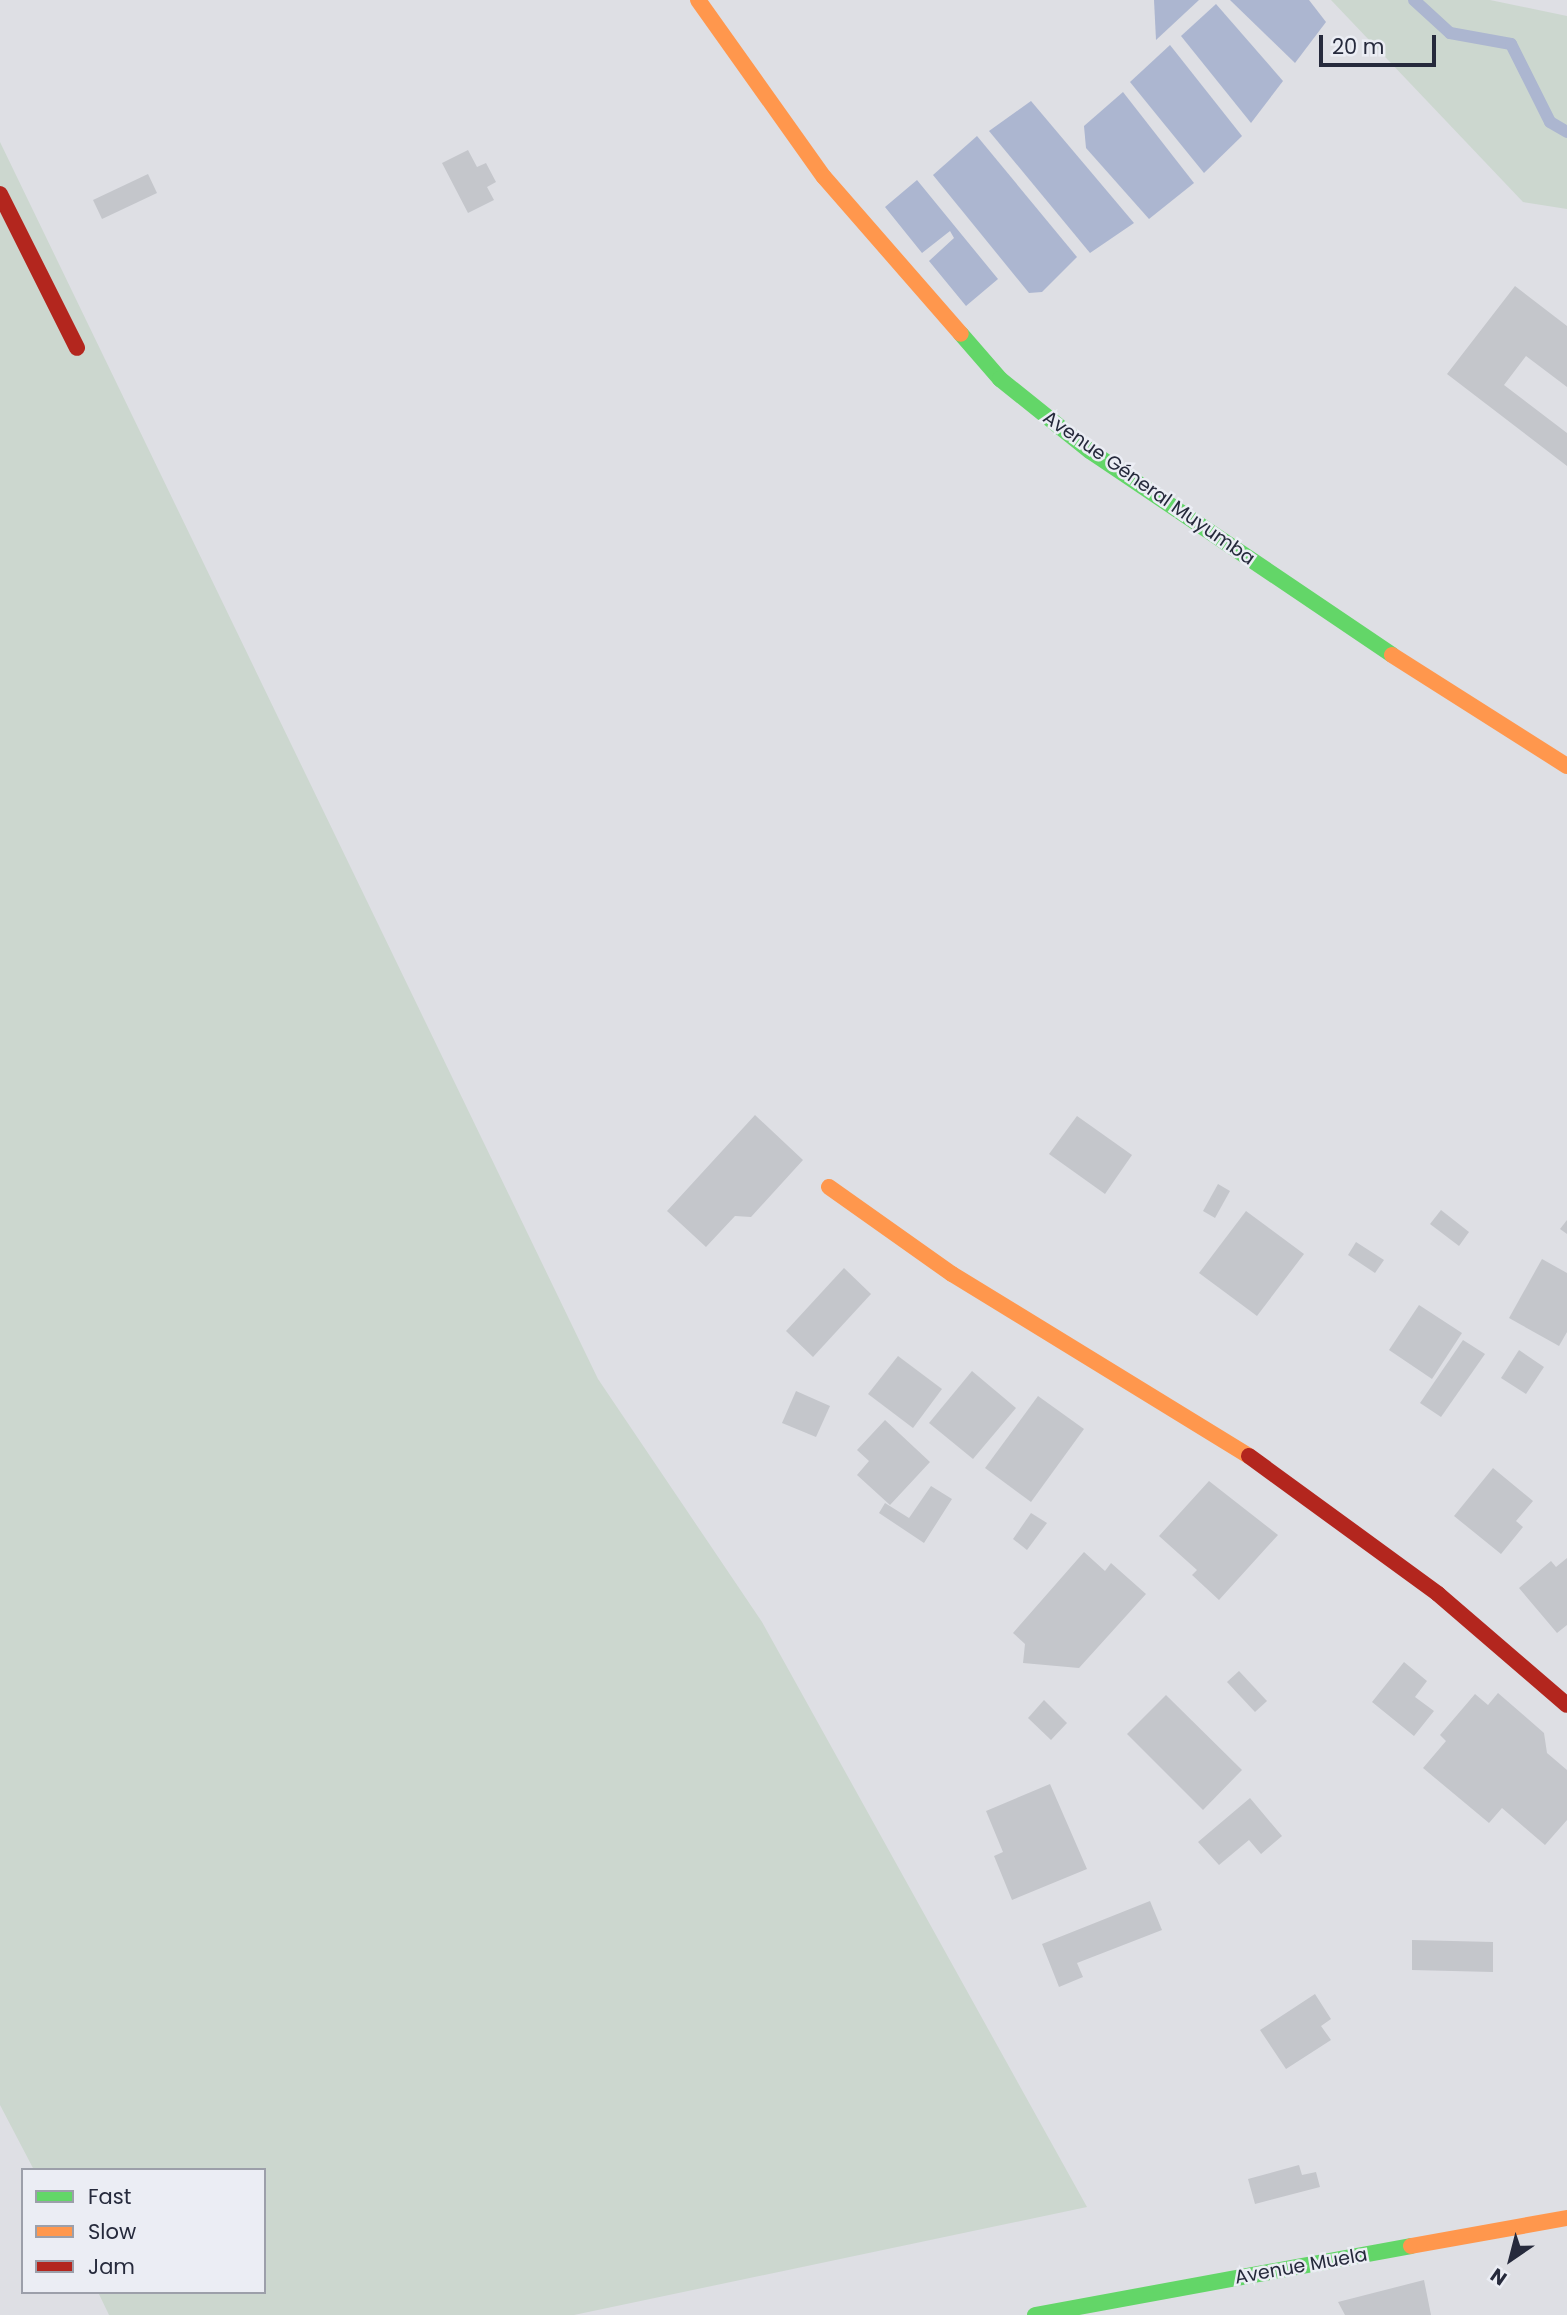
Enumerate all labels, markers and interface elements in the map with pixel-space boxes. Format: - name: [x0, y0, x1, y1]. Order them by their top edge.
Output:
- scale bar: [1322, 21, 1439, 65]
- text: 20 m: [1332, 32, 1385, 61]
- street label: Avenue Géneral Muyumba: [1039, 406, 1259, 570]
- legend: [21, 2168, 266, 2294]
- text: Fast: [88, 2182, 131, 2211]
- text: Slow: [88, 2217, 136, 2246]
- north arrow: [1476, 2224, 1546, 2294]
- street label: Avenue Muela: [1233, 2243, 1369, 2289]
- text: Jam: [88, 2252, 135, 2281]
- text: N: [1485, 2261, 1512, 2292]

